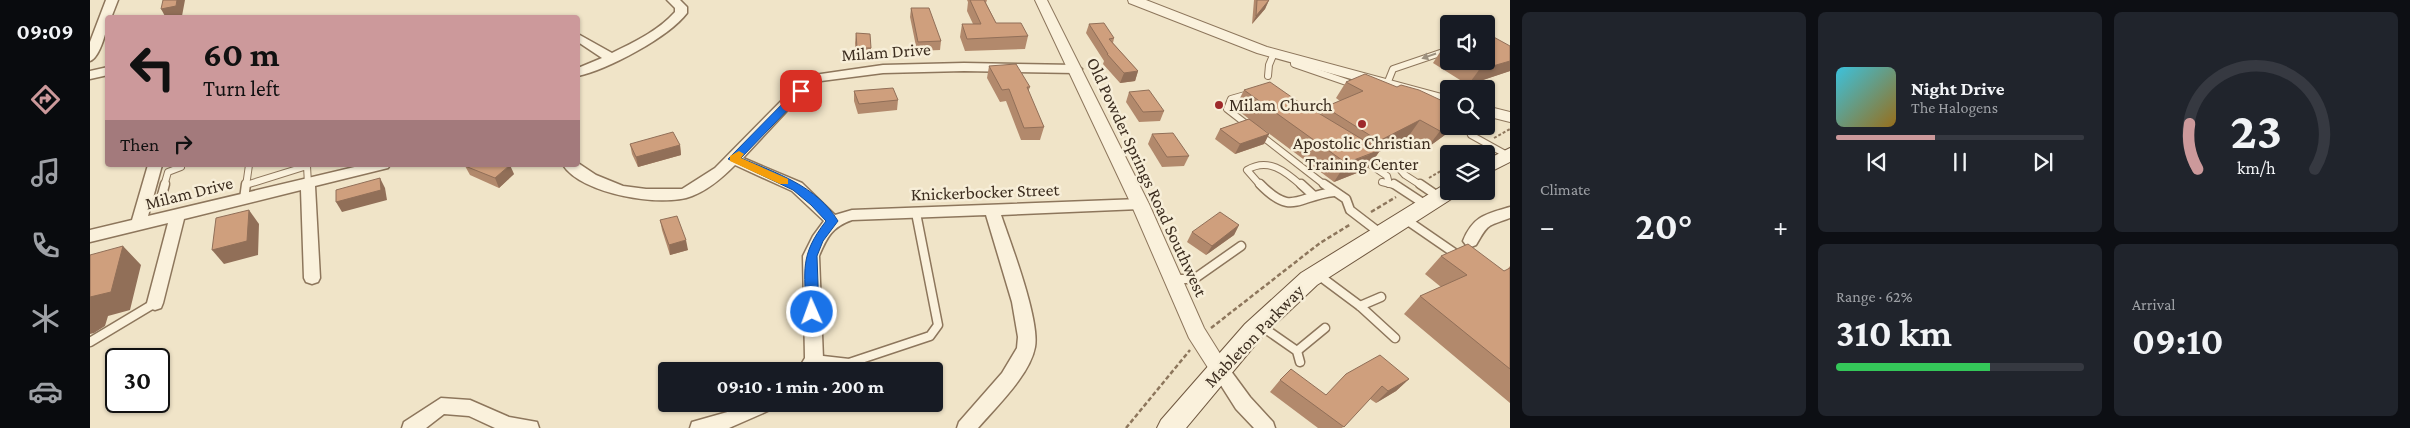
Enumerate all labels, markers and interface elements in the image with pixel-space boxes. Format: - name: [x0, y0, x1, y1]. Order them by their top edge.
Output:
- map controls: [1440, 15, 1495, 200]
- button: sound: [1440, 15, 1495, 70]
- text: 09:09: [17, 19, 73, 44]
- icon: left: [120, 35, 185, 100]
- text: 60 m: [203, 35, 280, 74]
- street label: Milam Drive: [841, 39, 932, 65]
- one-way arrow: [1422, 53, 1437, 60]
- street label: Old Powder Springs Road Southwest: [1083, 54, 1212, 301]
- pin: [780, 70, 822, 112]
- text: Turn left: [203, 76, 280, 101]
- icon: arrive: [787, 77, 815, 105]
- text: Night Drive: [1911, 78, 2004, 99]
- button: search: [1440, 80, 1495, 135]
- icon: directions: [28, 82, 63, 117]
- place label: Milam Church: [1229, 95, 1333, 115]
- marker: Milam Church: [1213, 99, 1225, 111]
- text: The Halogens: [1911, 99, 1998, 116]
- text: 23: [2230, 101, 2282, 159]
- marker: Apostolic Christian Training Center: [1356, 118, 1368, 130]
- icon: right: [169, 130, 197, 158]
- place label: Apostolic Christian Training Center: [1293, 133, 1431, 174]
- text: Then: [120, 134, 159, 155]
- button: layers: [1440, 145, 1495, 200]
- icon: previous: [1863, 148, 1891, 176]
- icon: pause: [1946, 148, 1974, 176]
- icon: next: [2029, 148, 2057, 176]
- icon: music: [28, 155, 63, 190]
- text: km/h: [2237, 158, 2276, 178]
- street label: Milam Drive: [143, 172, 235, 214]
- street label: Knickerbocker Street: [910, 179, 1061, 205]
- text: Climate: [1540, 181, 1590, 198]
- text: 20°: [1635, 205, 1693, 247]
- text: −: [1540, 211, 1555, 242]
- text: +: [1773, 211, 1788, 242]
- icon: phone: [28, 228, 63, 263]
- street label: Mableton Parkway: [1200, 280, 1308, 391]
- position arrow: [785, 285, 837, 337]
- text: Range · 62%: [1836, 288, 1913, 305]
- text: Arrival: [2132, 296, 2176, 313]
- icon: climate: [28, 301, 63, 336]
- text: 310 km: [1836, 312, 1952, 354]
- text: 09:10: [2132, 320, 2224, 362]
- speed limit sign: 30: [105, 348, 170, 413]
- icon: car: [28, 374, 63, 409]
- text: 09:10 · 1 min · 200 m: [717, 376, 884, 397]

